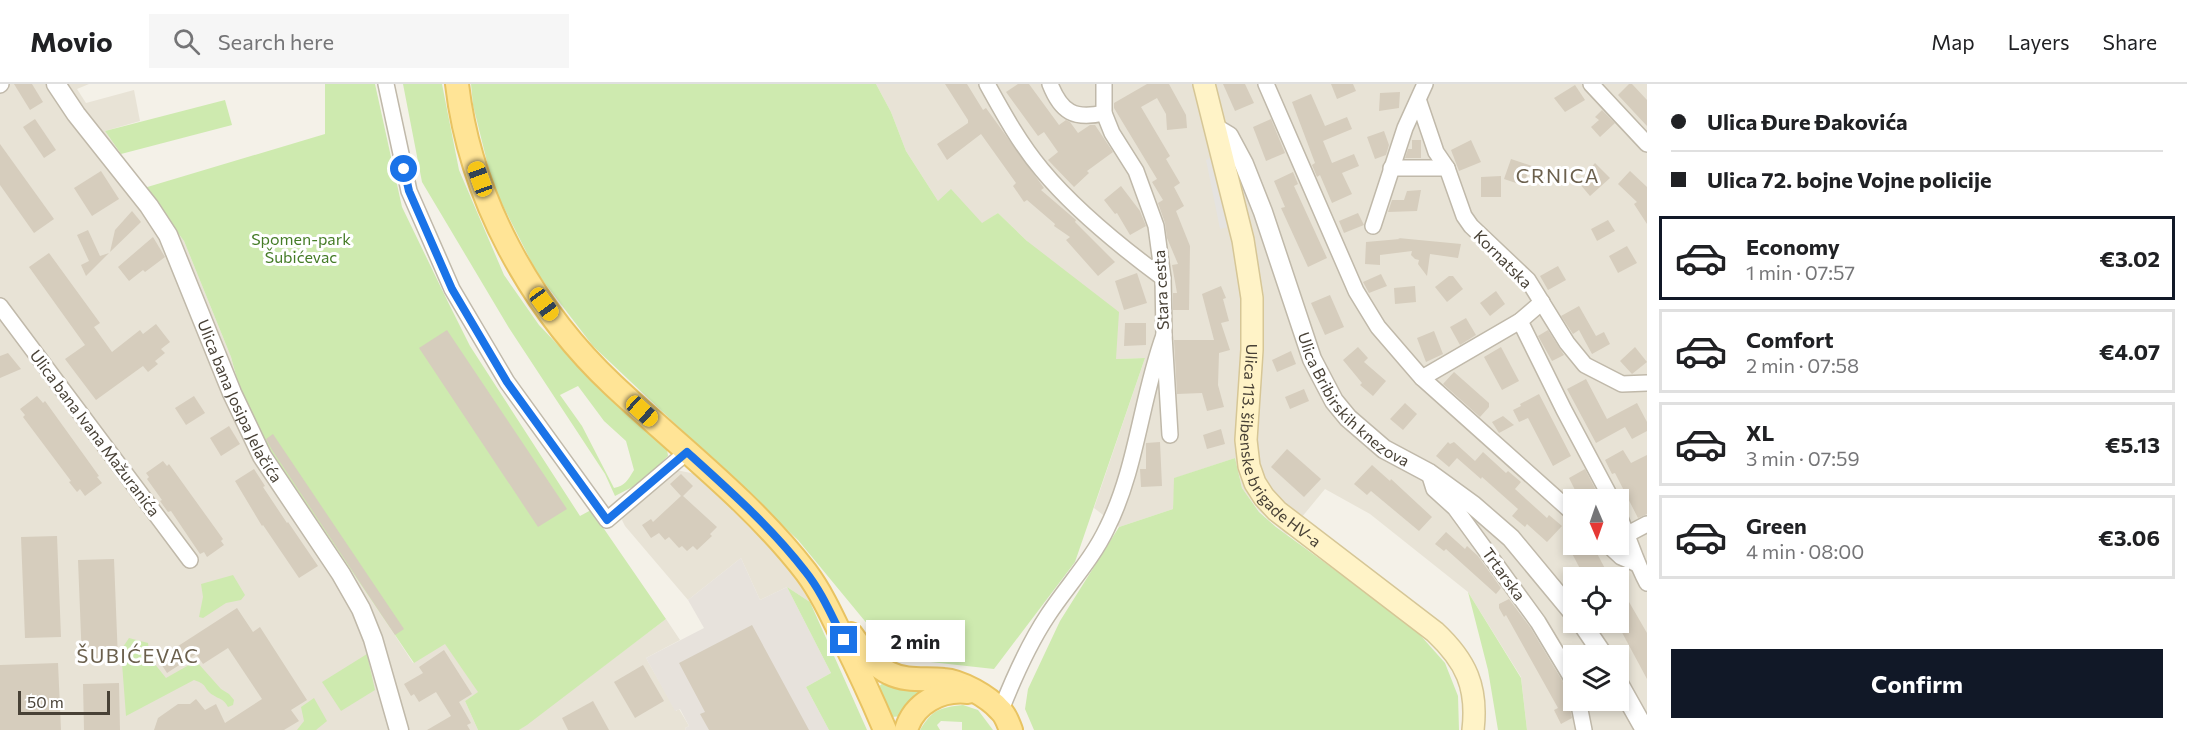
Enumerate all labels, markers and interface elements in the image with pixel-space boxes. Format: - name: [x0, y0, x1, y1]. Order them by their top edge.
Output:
- search box: [149, 14, 569, 68]
- text: Movio: [30, 24, 113, 58]
- icon: search: [170, 25, 203, 58]
- text: Search here: [218, 28, 334, 55]
- text: Map: [1931, 29, 1975, 54]
- text: Layers: [2008, 29, 2070, 54]
- text: Share: [2103, 29, 2157, 54]
- text: Ulica Đure Đakovića: [1707, 108, 1908, 135]
- route start: [390, 155, 417, 182]
- car: [465, 159, 495, 199]
- district label: CRNICA: [1516, 163, 1600, 187]
- text: Ulica 72. bojne Vojne policije: [1707, 166, 1992, 193]
- street label: Kornatska: [1470, 226, 1536, 292]
- park label: Spomen-park Šubićevac: [251, 229, 351, 266]
- icon: car: [1674, 231, 1728, 285]
- text: Economy: [1746, 233, 1840, 260]
- text: €3.02: [2099, 245, 2160, 272]
- street label: Stara cesta: [1149, 249, 1172, 331]
- text: 1 min · 07:57: [1746, 260, 1855, 284]
- car: [526, 284, 562, 324]
- street label: Ulica bana Josipa Jelačića: [194, 316, 287, 486]
- icon: car: [1674, 324, 1728, 378]
- text: Comfort: [1746, 326, 1834, 353]
- street label: Ulica Bribirskih knezova: [1295, 329, 1413, 470]
- text: €4.07: [2099, 338, 2160, 365]
- street label: Ulica 113. šibenske brigade HV-a: [1237, 344, 1325, 550]
- street label: Ulica bana Ivana Mažuranića: [27, 346, 164, 520]
- text: 2 min · 07:58: [1746, 353, 1859, 377]
- car: [623, 392, 661, 430]
- icon: car: [1674, 417, 1728, 471]
- text: XL: [1746, 419, 1774, 446]
- text: €5.13: [2105, 431, 2160, 458]
- text: 3 min · 07:59: [1746, 446, 1860, 470]
- north arrow: [1563, 489, 1629, 555]
- map controls: [1563, 489, 1629, 711]
- icon: car: [1674, 510, 1728, 564]
- text: Green: [1746, 512, 1807, 539]
- text: €3.06: [2098, 524, 2160, 551]
- text: 4 min · 08:00: [1746, 539, 1864, 563]
- street label: Trtarska: [1479, 544, 1530, 604]
- button: locate: [1563, 567, 1629, 633]
- callout: 2 min: [865, 619, 964, 661]
- route end: [830, 626, 857, 653]
- text: 2 min: [891, 629, 940, 653]
- district label: ŠUBIĆEVAC: [76, 643, 200, 667]
- button: layers: [1563, 645, 1629, 711]
- button: Confirm: [1671, 649, 2163, 718]
- scale bar: [18, 688, 110, 716]
- text: 50 m: [27, 692, 64, 711]

